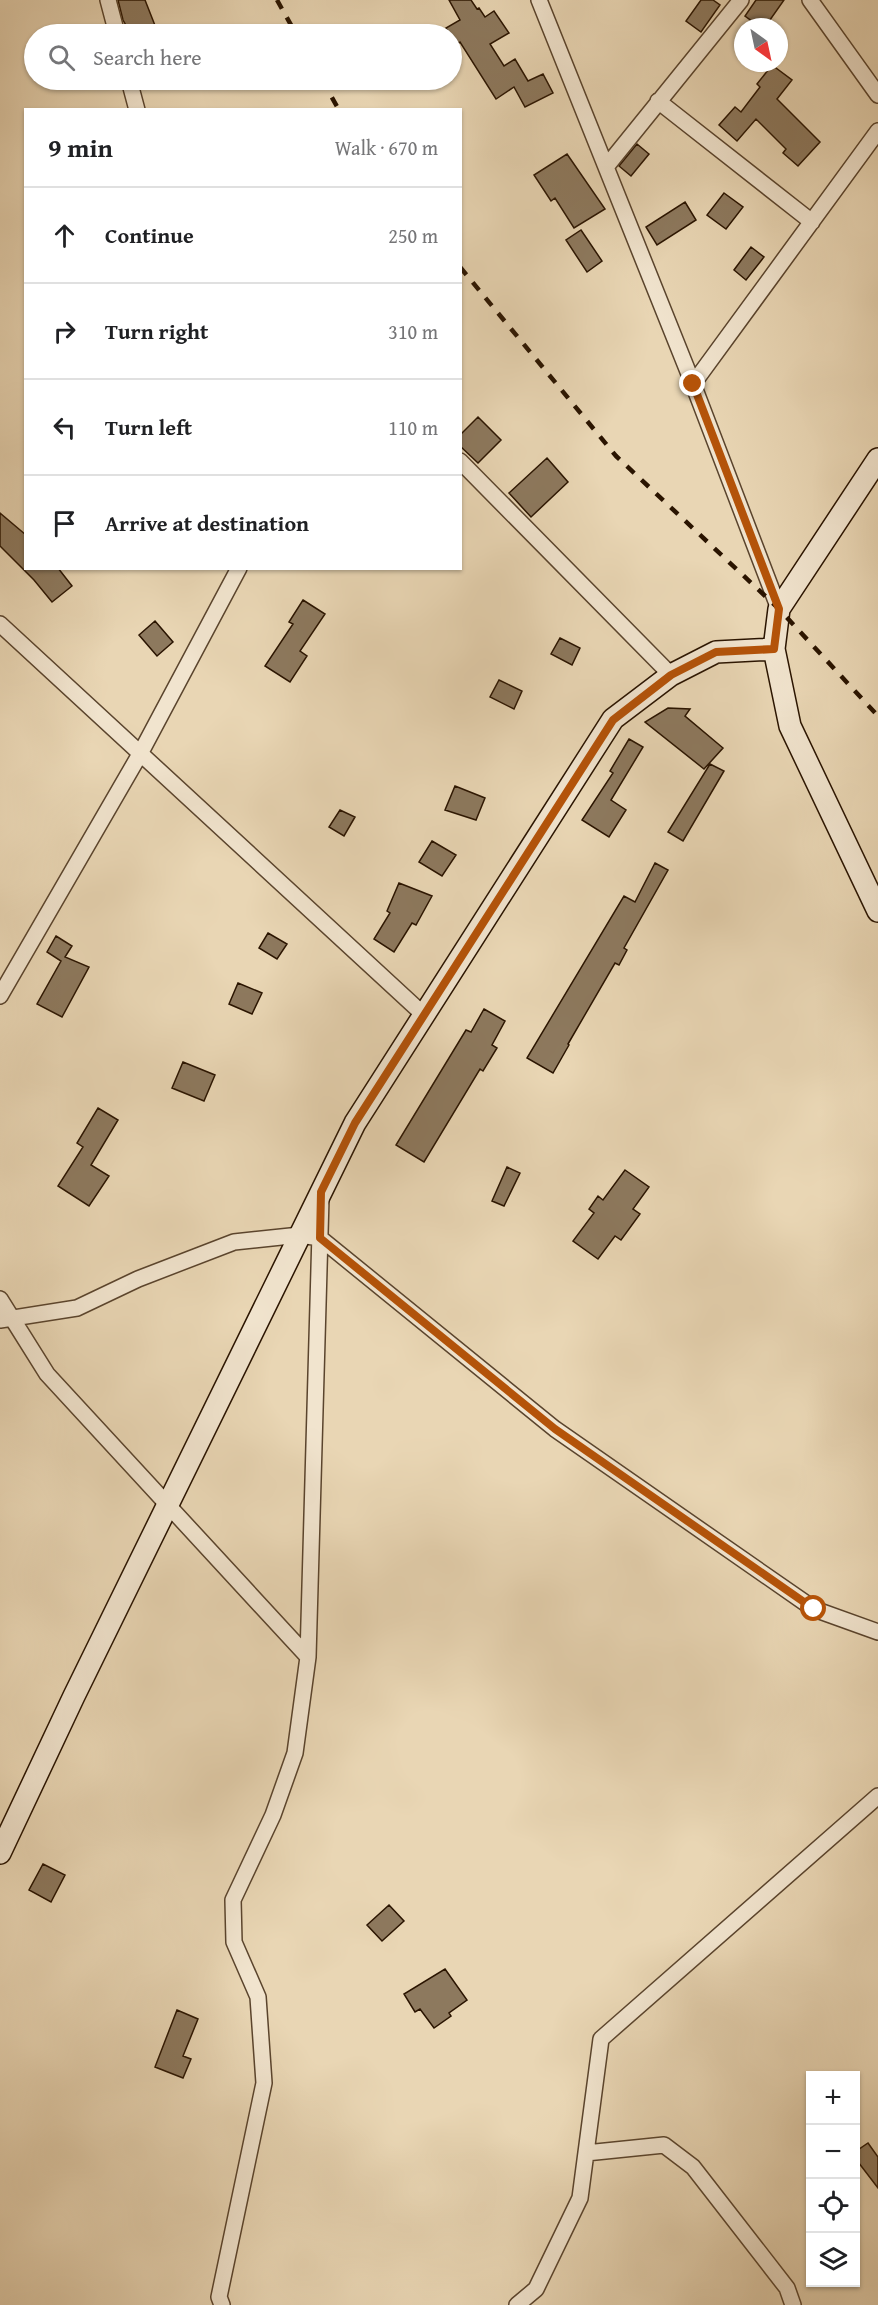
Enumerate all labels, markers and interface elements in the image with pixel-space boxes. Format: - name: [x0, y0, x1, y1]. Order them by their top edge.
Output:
- north arrow: [734, 18, 788, 72]
- search box: [24, 24, 462, 90]
- icon: search: [45, 41, 78, 74]
- text: Search here: [93, 41, 202, 73]
- text: 9 min: [48, 128, 113, 167]
- text: Walk · 670 m: [335, 133, 438, 162]
- icon: ahead: [48, 219, 81, 252]
- text: Continue: [105, 219, 194, 251]
- text: 250 m: [388, 221, 438, 250]
- icon: right: [48, 315, 81, 348]
- text: Turn right: [105, 315, 208, 347]
- text: 310 m: [388, 317, 438, 346]
- route end: [679, 370, 705, 396]
- icon: left: [48, 411, 81, 444]
- text: Turn left: [105, 411, 192, 443]
- text: 110 m: [388, 413, 438, 442]
- icon: arrive: [48, 507, 81, 540]
- text: Arrive at destination: [105, 507, 309, 539]
- route start: [800, 1595, 826, 1621]
- map controls: [806, 2071, 860, 2287]
- button: +: [806, 2071, 860, 2125]
- button: −: [806, 2125, 860, 2179]
- button: locate: [806, 2179, 860, 2233]
- button: layers: [806, 2233, 860, 2287]

